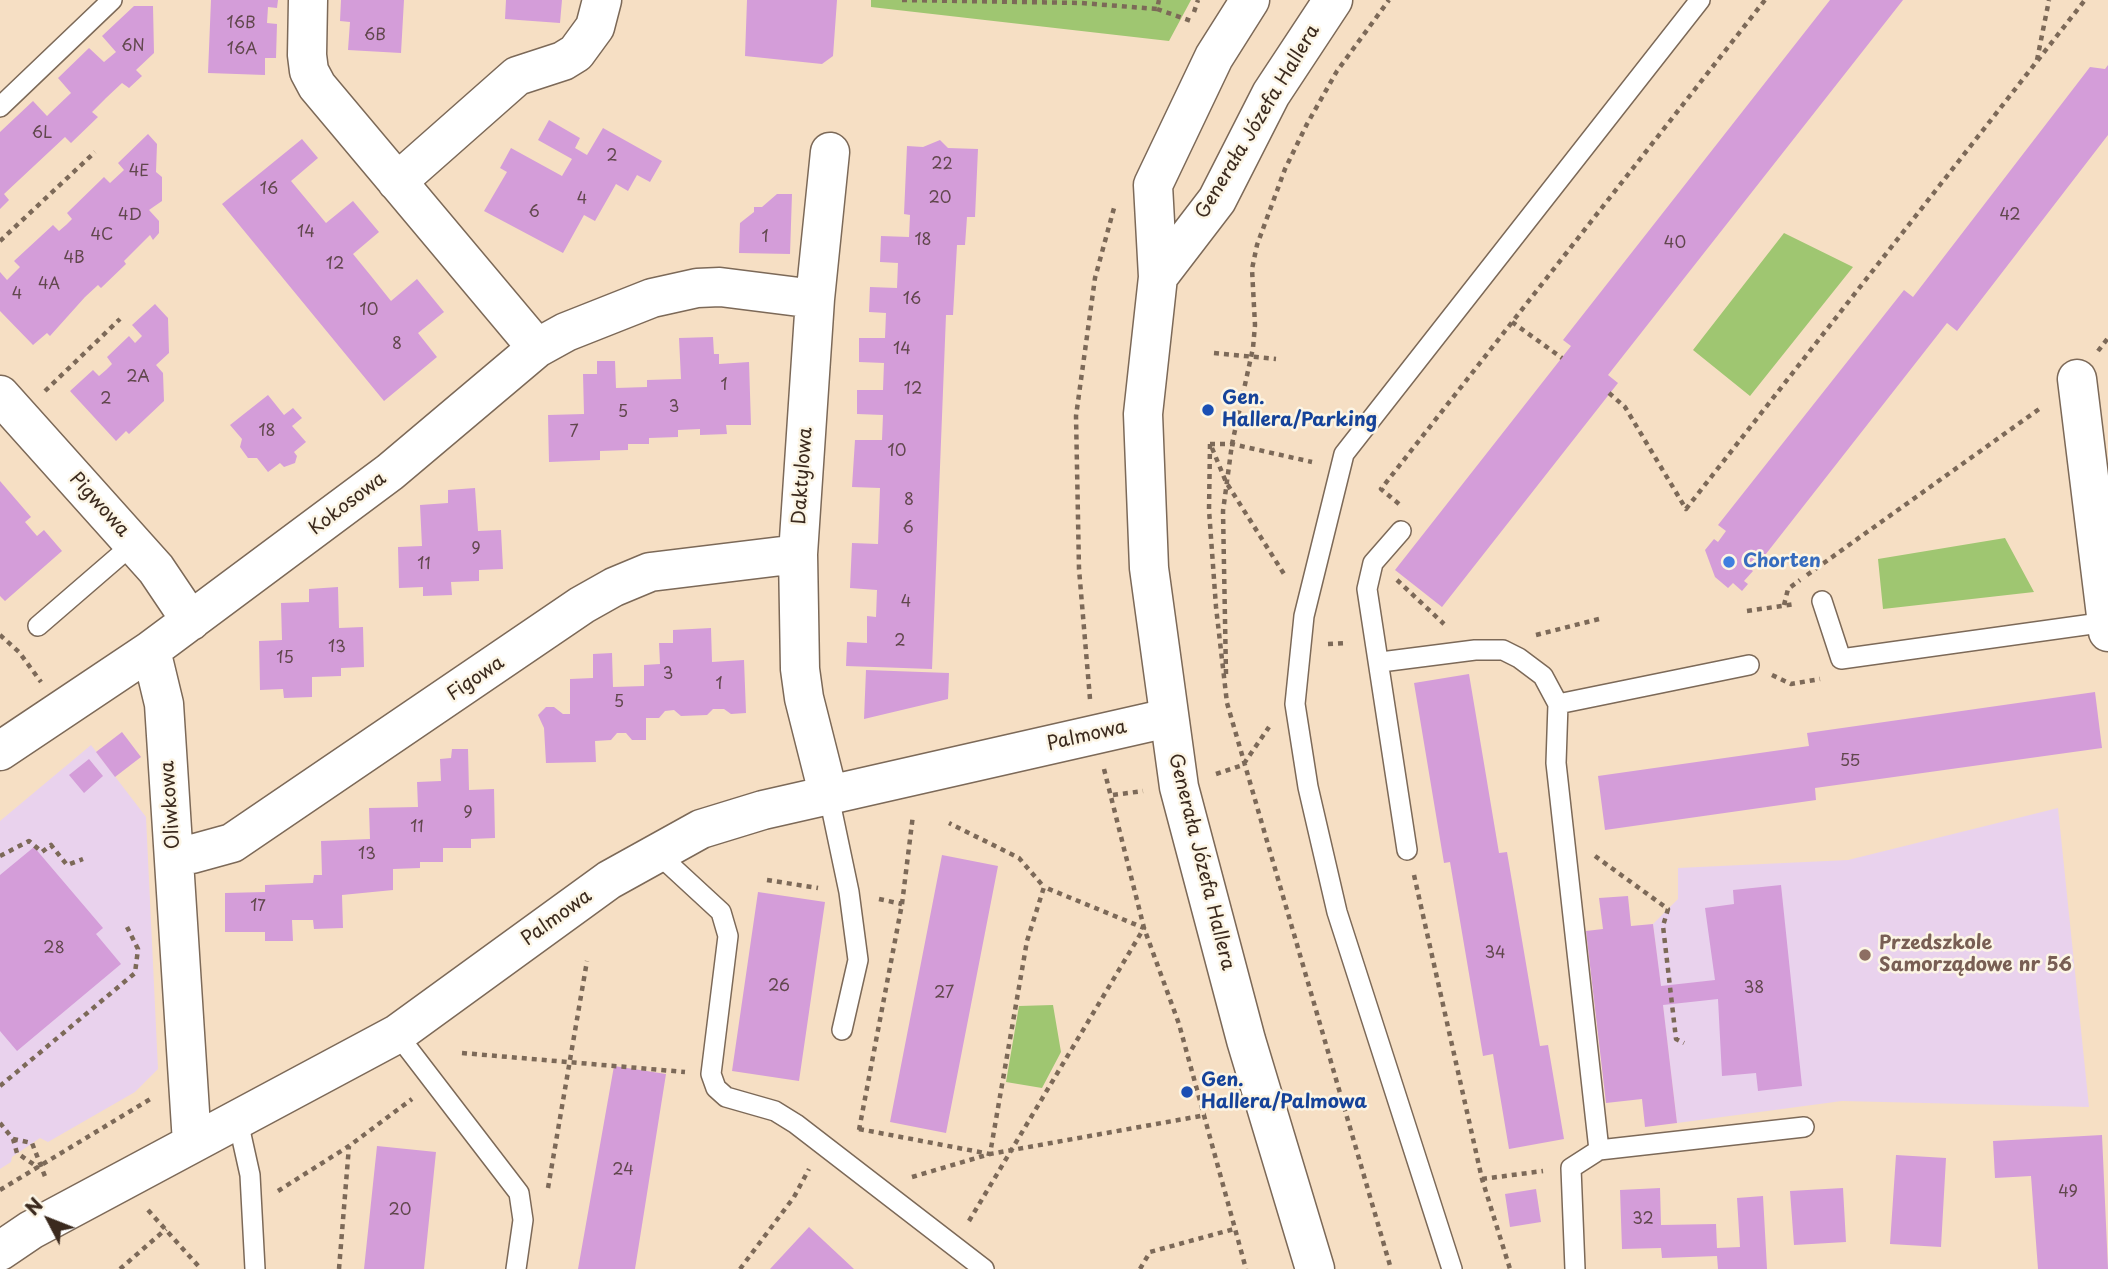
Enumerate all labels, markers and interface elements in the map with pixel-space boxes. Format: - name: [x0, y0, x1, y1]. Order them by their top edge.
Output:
- house number: 16B: [227, 14, 255, 34]
- street label: Generała Józefa Hallera: [1191, 21, 1325, 223]
- house number: 6B: [364, 26, 386, 46]
- house number: 6N: [121, 37, 145, 57]
- house number: 16A: [227, 40, 257, 60]
- house number: 6L: [32, 124, 52, 144]
- house number: 2: [606, 147, 618, 167]
- house number: 22: [931, 155, 953, 175]
- house number: 4E: [129, 162, 149, 182]
- house number: 16: [260, 180, 278, 200]
- house number: 20: [929, 189, 951, 209]
- house number: 4: [577, 190, 587, 210]
- house number: 6: [528, 203, 540, 223]
- house number: 4D: [118, 206, 142, 226]
- house number: 42: [1999, 206, 2021, 226]
- house number: 14: [297, 223, 315, 243]
- house number: 4C: [91, 226, 113, 246]
- house number: 1: [761, 228, 769, 248]
- house number: 18: [914, 231, 932, 251]
- house number: 40: [1664, 234, 1686, 254]
- house number: 4B: [63, 249, 85, 269]
- house number: 12: [326, 255, 344, 275]
- house number: 4A: [38, 275, 60, 295]
- house number: 4: [12, 285, 22, 305]
- house number: 16: [903, 290, 921, 310]
- house number: 10: [360, 301, 378, 321]
- house number: 8: [392, 335, 402, 355]
- house number: 14: [893, 340, 911, 360]
- house number: 2A: [126, 368, 150, 388]
- house number: 1: [720, 376, 728, 396]
- house number: 12: [904, 380, 922, 400]
- place label: Gen. Hallera/Parking: [1222, 388, 1377, 432]
- house number: 2: [100, 390, 112, 410]
- house number: 3: [669, 398, 679, 418]
- marker: Gen. Hallera/Parking: [1200, 402, 1216, 418]
- house number: 5: [618, 403, 628, 423]
- house number: 18: [258, 422, 276, 442]
- house number: 7: [569, 423, 579, 443]
- street label: Daktylowa: [788, 427, 818, 525]
- house number: 10: [888, 442, 906, 462]
- street label: Pigwowa: [64, 468, 134, 542]
- street label: Kokosowa: [305, 468, 391, 540]
- house number: 8: [904, 491, 914, 511]
- house number: 6: [902, 519, 914, 539]
- house number: 9: [471, 540, 481, 560]
- place label: Chorten: [1743, 551, 1821, 573]
- marker: Chorten: [1721, 554, 1737, 570]
- house number: 11: [417, 555, 431, 575]
- house number: 4: [901, 593, 911, 613]
- house number: 2: [894, 632, 906, 652]
- house number: 13: [328, 638, 346, 658]
- house number: 15: [276, 649, 294, 669]
- street label: Figowa: [443, 652, 509, 706]
- house number: 3: [663, 665, 673, 685]
- house number: 1: [715, 675, 723, 695]
- house number: 5: [614, 693, 624, 713]
- street label: Palmowa: [1045, 716, 1129, 756]
- street label: Generała Józefa Hallera: [1163, 751, 1239, 973]
- house number: 55: [1840, 752, 1860, 772]
- street label: Oliwkowa: [157, 760, 185, 850]
- house number: 9: [463, 804, 473, 824]
- house number: 11: [410, 818, 424, 838]
- house number: 13: [358, 845, 376, 865]
- street label: Palmowa: [518, 885, 596, 951]
- house number: 17: [250, 897, 266, 917]
- place label: Przedszkole Samorządowe nr 56: [1879, 933, 2072, 977]
- house number: 28: [43, 939, 65, 959]
- house number: 34: [1484, 944, 1506, 964]
- marker: Przedszkole Samorządowe nr 56: [1857, 947, 1873, 963]
- house number: 26: [768, 977, 790, 997]
- house number: 38: [1744, 979, 1764, 999]
- house number: 27: [934, 984, 954, 1004]
- place label: Gen. Hallera/Palmowa: [1201, 1070, 1367, 1114]
- marker: Gen. Hallera/Palmowa: [1179, 1084, 1195, 1100]
- house number: 24: [612, 1161, 634, 1181]
- house number: 49: [2058, 1183, 2078, 1203]
- north arrow: [14, 1185, 84, 1255]
- text: N: [18, 1191, 49, 1221]
- house number: 20: [389, 1201, 411, 1221]
- house number: 32: [1632, 1210, 1654, 1230]

